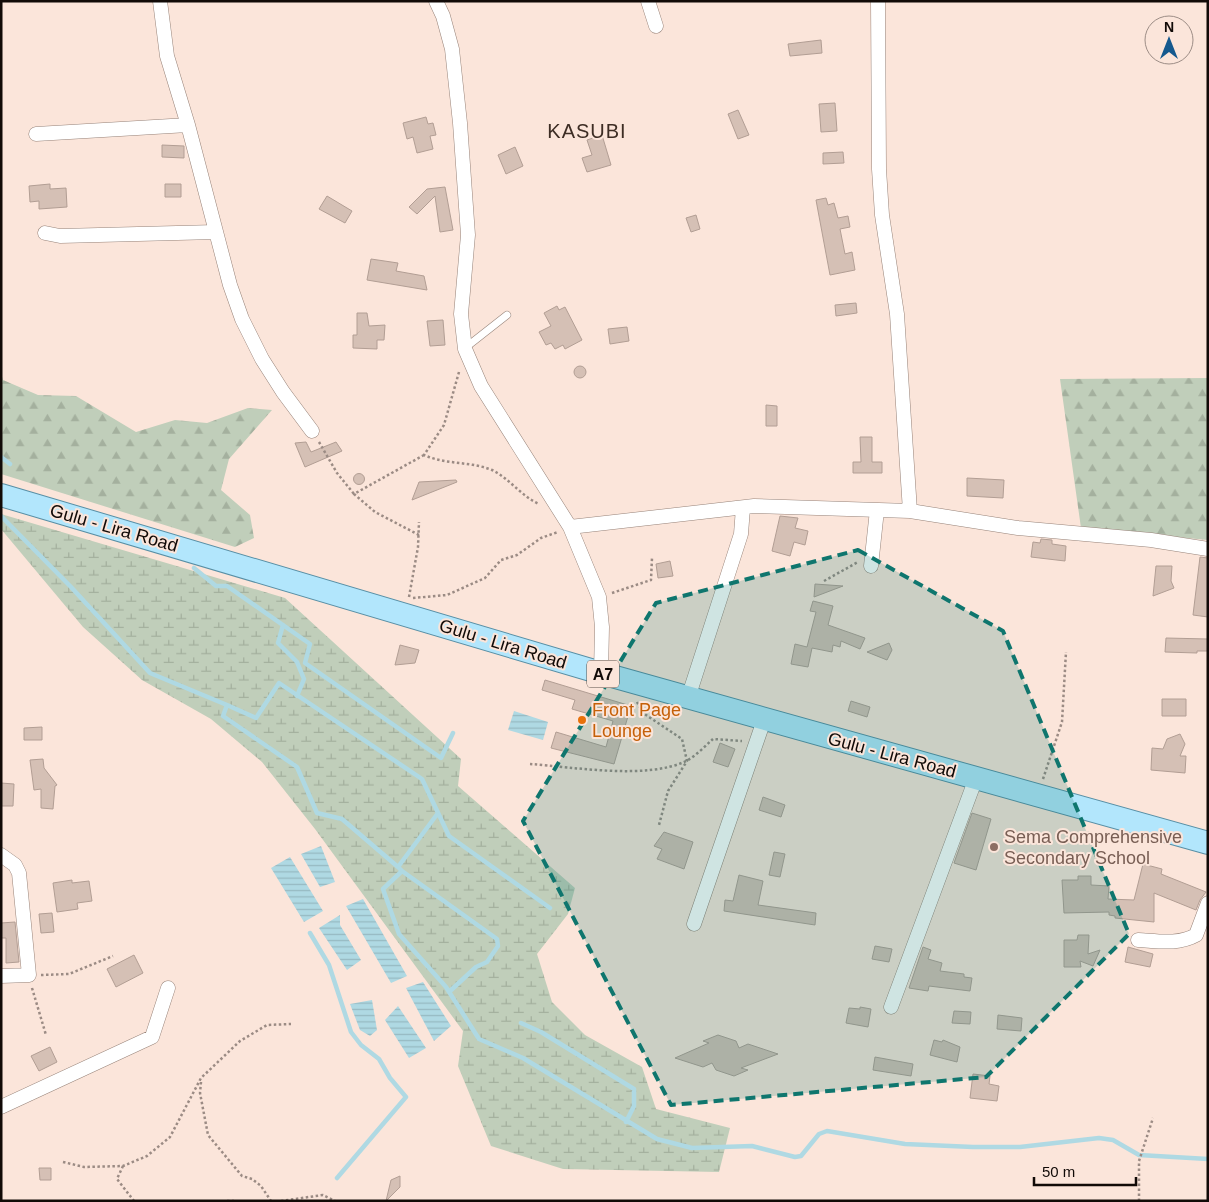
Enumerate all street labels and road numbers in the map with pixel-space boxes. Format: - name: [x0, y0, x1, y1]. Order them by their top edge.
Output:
- street label: Gulu - Lira Road: [48, 500, 180, 556]
- street label: Gulu - Lira Road: [437, 615, 569, 673]
- road number: A7: [587, 661, 619, 688]
- street label: Gulu - Lira Road: [826, 728, 958, 782]

